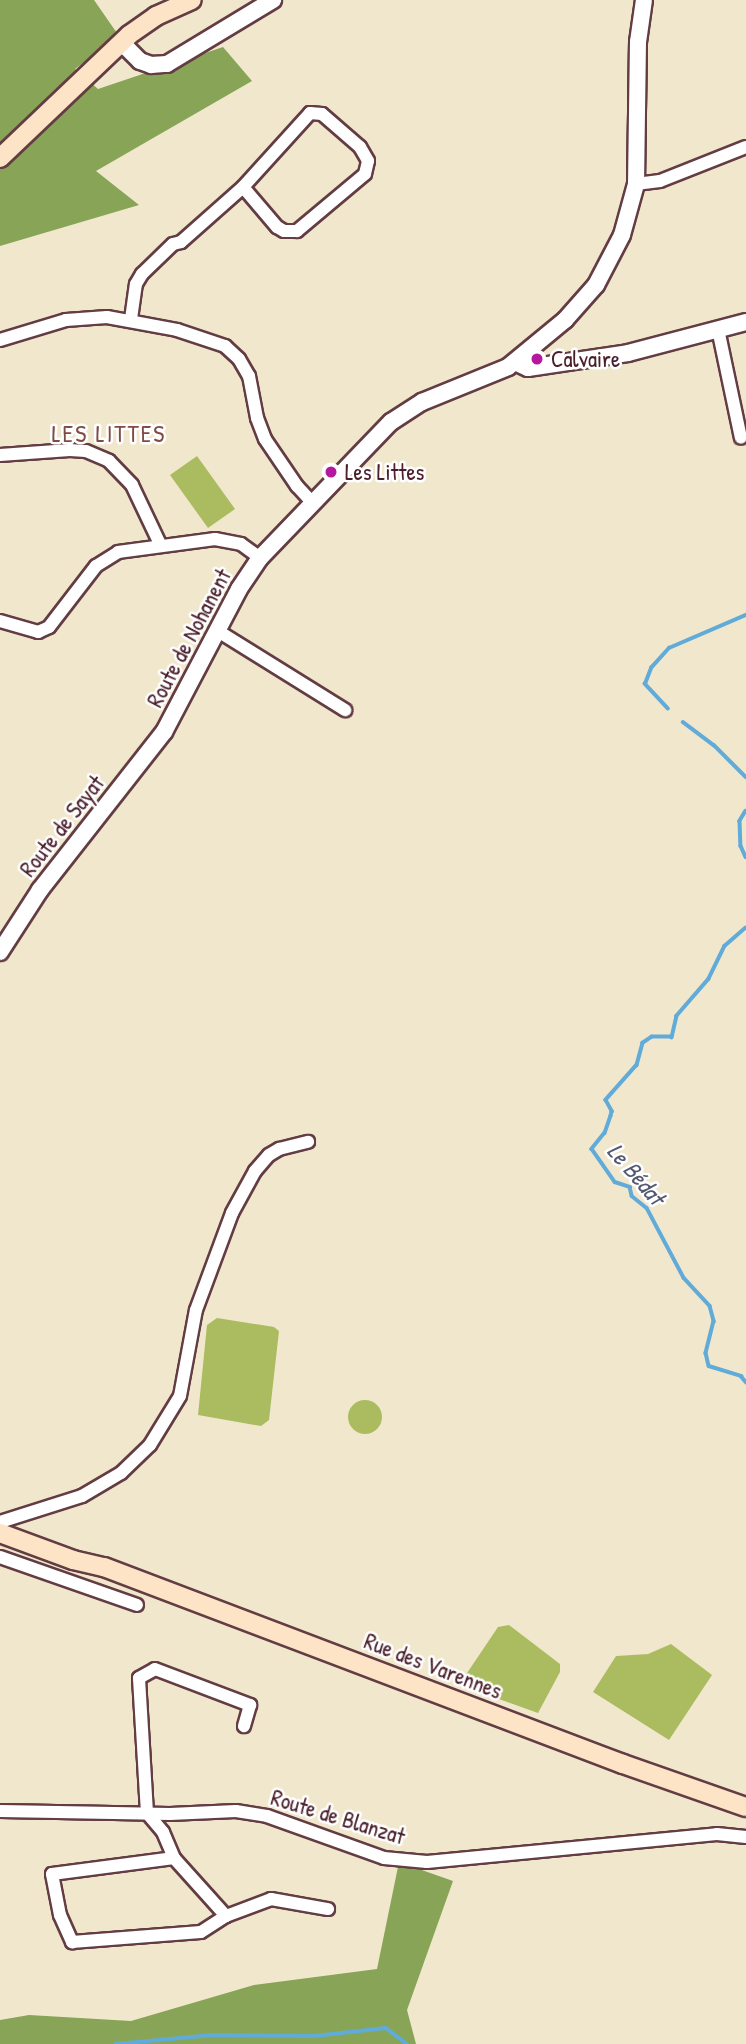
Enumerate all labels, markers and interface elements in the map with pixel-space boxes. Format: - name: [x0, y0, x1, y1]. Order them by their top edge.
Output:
- place label: Calvaire: [551, 345, 620, 373]
- marker: Calvaire: [529, 351, 545, 367]
- district label: LES LITTES: [53, 420, 165, 448]
- place label: Les Littes: [345, 458, 424, 486]
- marker: Les Littes: [323, 464, 339, 480]
- street label: Route de Nohanent: [141, 564, 237, 712]
- street label: Route de Sayat: [14, 770, 110, 882]
- water label: Le Bédat: [601, 1137, 671, 1211]
- street label: Rue des Varennes: [360, 1627, 506, 1705]
- street label: Route de Blanzat: [268, 1784, 408, 1850]

